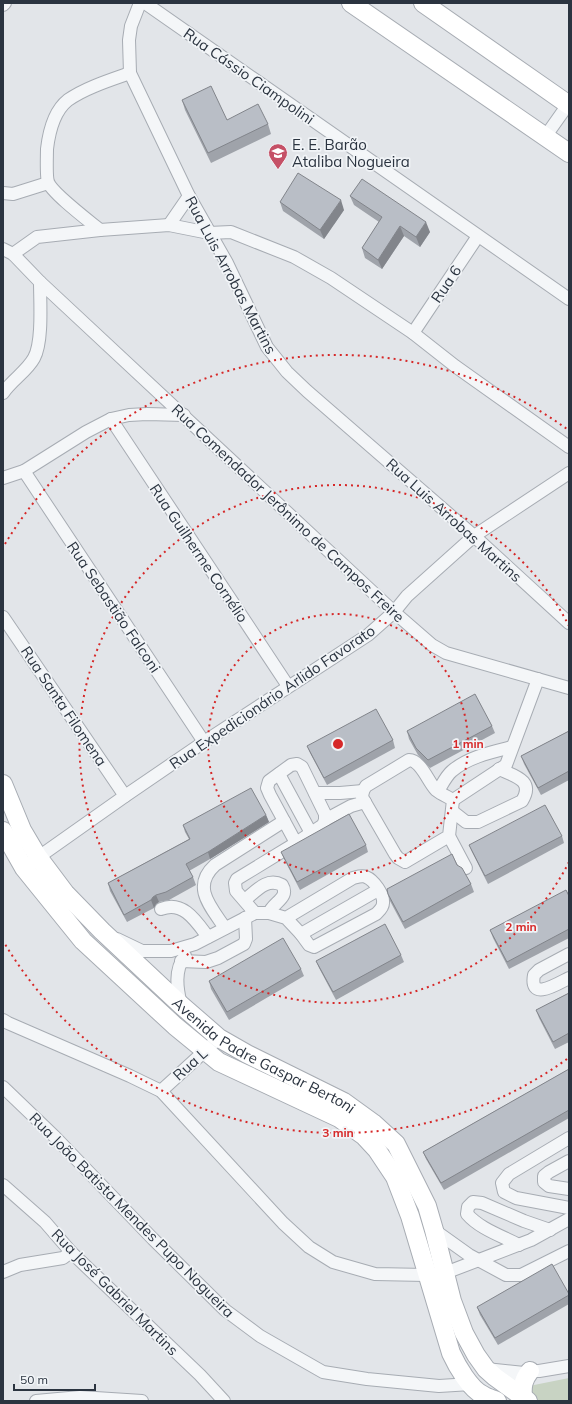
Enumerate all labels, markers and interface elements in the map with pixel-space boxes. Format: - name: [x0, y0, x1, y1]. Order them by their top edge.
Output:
- street label: Rua Cássio Ciampolini: [180, 24, 318, 128]
- place label: E. E. Barão Ataliba Nogueira: [292, 135, 410, 171]
- school or university icon: E. E. Barão Ataliba Nogueira: [267, 142, 289, 170]
- street label: Rua Luis Arrobas Martins: [181, 193, 281, 357]
- street label: Rua 6: [427, 262, 465, 306]
- street label: Rua Comendador Jerônimo de Campos Freire: [168, 400, 408, 626]
- street label: Rua Luis Arrobas Martins: [382, 454, 526, 586]
- street label: Rua Guilherme Cornélio: [146, 480, 252, 626]
- street label: Rua Sebastião Falconi: [63, 538, 165, 676]
- street label: Rua Expedicionário Arlido Favorato: [166, 621, 378, 773]
- street label: Rua Santa Filomena: [17, 642, 111, 770]
- text: 1 min: [452, 736, 484, 751]
- centre of rings: [331, 737, 345, 751]
- text: 2 min: [505, 919, 537, 934]
- street label: Avenida Padre Gaspar Bertoni: [169, 993, 360, 1117]
- street label: Rua L: [169, 1044, 211, 1084]
- street label: Rua João Batista Mendes Pupo Nogueira: [26, 1109, 238, 1321]
- text: 3 min: [322, 1125, 354, 1140]
- street label: Rua José Gabriel Martins: [48, 1225, 182, 1359]
- scale bar: [14, 1366, 95, 1392]
- text: 50 m: [20, 1372, 48, 1387]

